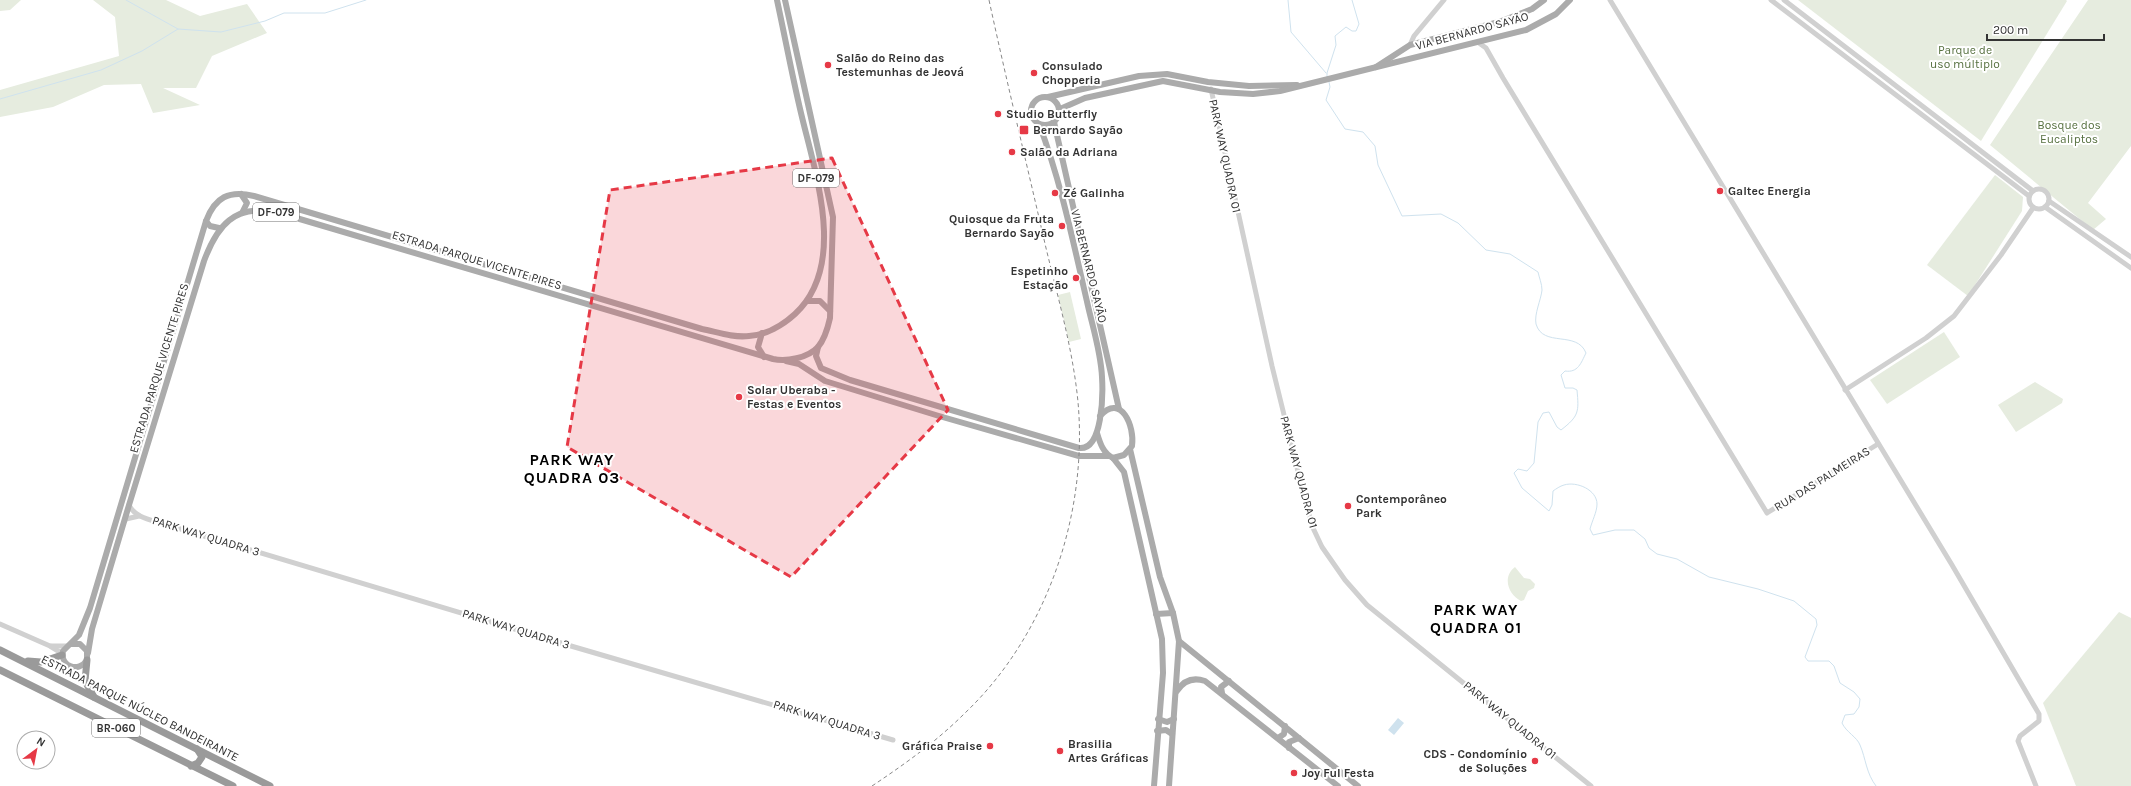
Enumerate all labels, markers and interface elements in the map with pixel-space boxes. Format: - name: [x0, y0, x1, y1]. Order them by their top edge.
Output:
- street label: VIA BERNARDO SAYÃO: [1414, 9, 1530, 53]
- scale bar: [1987, 16, 2104, 42]
- text: 200 m: [1993, 23, 2028, 37]
- park label: Parque de uso múltiplo: [1930, 43, 2000, 71]
- place label: Salão do Reino das Testemunhas de Jeová: [836, 51, 964, 79]
- place label: Consulado Chopperia: [1042, 59, 1103, 87]
- marker: Salão do Reino das Testemunhas de Jeová: [823, 60, 833, 70]
- marker: Consulado Chopperia: [1029, 68, 1039, 78]
- street label: PARK WAY QUADRA 01: [1206, 98, 1244, 214]
- place label: Studio Butterfly: [1006, 107, 1097, 121]
- marker: Studio Butterfly: [993, 109, 1003, 119]
- park label: Bosque dos Eucaliptos: [2037, 118, 2101, 146]
- place label: Bernardo Sayão: [1033, 123, 1123, 137]
- marker: Bernardo Sayão: [1018, 124, 1030, 136]
- place label: Salão da Adriana: [1020, 145, 1118, 159]
- marker: Salão da Adriana: [1007, 147, 1017, 157]
- road number: DF-079: [793, 169, 839, 187]
- place label: Galtec Energia: [1728, 184, 1811, 198]
- place label: Zé Galinha: [1063, 186, 1125, 200]
- marker: Galtec Energia: [1715, 186, 1725, 196]
- marker: Zé Galinha: [1050, 188, 1060, 198]
- road number: DF-079: [253, 203, 299, 221]
- street label: VIA BERNARDO SAYÃO: [1068, 208, 1110, 325]
- place label: Quiosque da Fruta Bernardo Sayão: [949, 212, 1054, 240]
- marker: Quiosque da Fruta Bernardo Sayão: [1057, 221, 1067, 231]
- street label: ESTRADA PARQUE VICENTE PIRES: [390, 227, 564, 293]
- place label: Espetinho Estação: [1011, 264, 1068, 292]
- marker: Espetinho Estação: [1071, 273, 1081, 283]
- street label: ESTRADA PARQUE VICENTE PIRES: [126, 281, 192, 455]
- place label: Solar Uberaba - Festas e Eventos: [747, 383, 841, 411]
- marker: Solar Uberaba - Festas e Eventos: [734, 392, 744, 402]
- street label: PARK WAY QUADRA 01: [1277, 414, 1321, 530]
- street label: RUA DAS PALMEIRAS: [1772, 444, 1872, 514]
- district label: PARK WAY QUADRA 03: [524, 450, 620, 487]
- place label: Contemporâneo Park: [1356, 492, 1447, 520]
- marker: Contemporâneo Park: [1343, 501, 1353, 511]
- street label: PARK WAY QUADRA 3: [151, 513, 261, 559]
- district label: PARK WAY QUADRA 01: [1430, 600, 1522, 637]
- street label: PARK WAY QUADRA 3: [461, 606, 571, 652]
- street label: ESTRADA PARQUE NÚCLEO BANDEIRANTE: [39, 652, 241, 764]
- street label: PARK WAY QUADRA 01: [1461, 678, 1559, 762]
- street label: PARK WAY QUADRA 3: [772, 697, 882, 743]
- road number: BR-060: [92, 719, 140, 737]
- north arrow: [16, 730, 56, 770]
- place label: Brasilia Artes Gráficas: [1068, 737, 1149, 765]
- place label: Gráfica Praise: [902, 739, 982, 753]
- marker: Gráfica Praise: [985, 741, 995, 751]
- marker: Brasilia Artes Gráficas: [1055, 746, 1065, 756]
- place label: CDS - Condomínio de Soluções: [1423, 747, 1527, 775]
- marker: CDS - Condomínio de Soluções: [1530, 756, 1540, 766]
- place label: Joy Ful Festa: [1302, 766, 1374, 780]
- marker: Joy Ful Festa: [1289, 768, 1299, 778]

